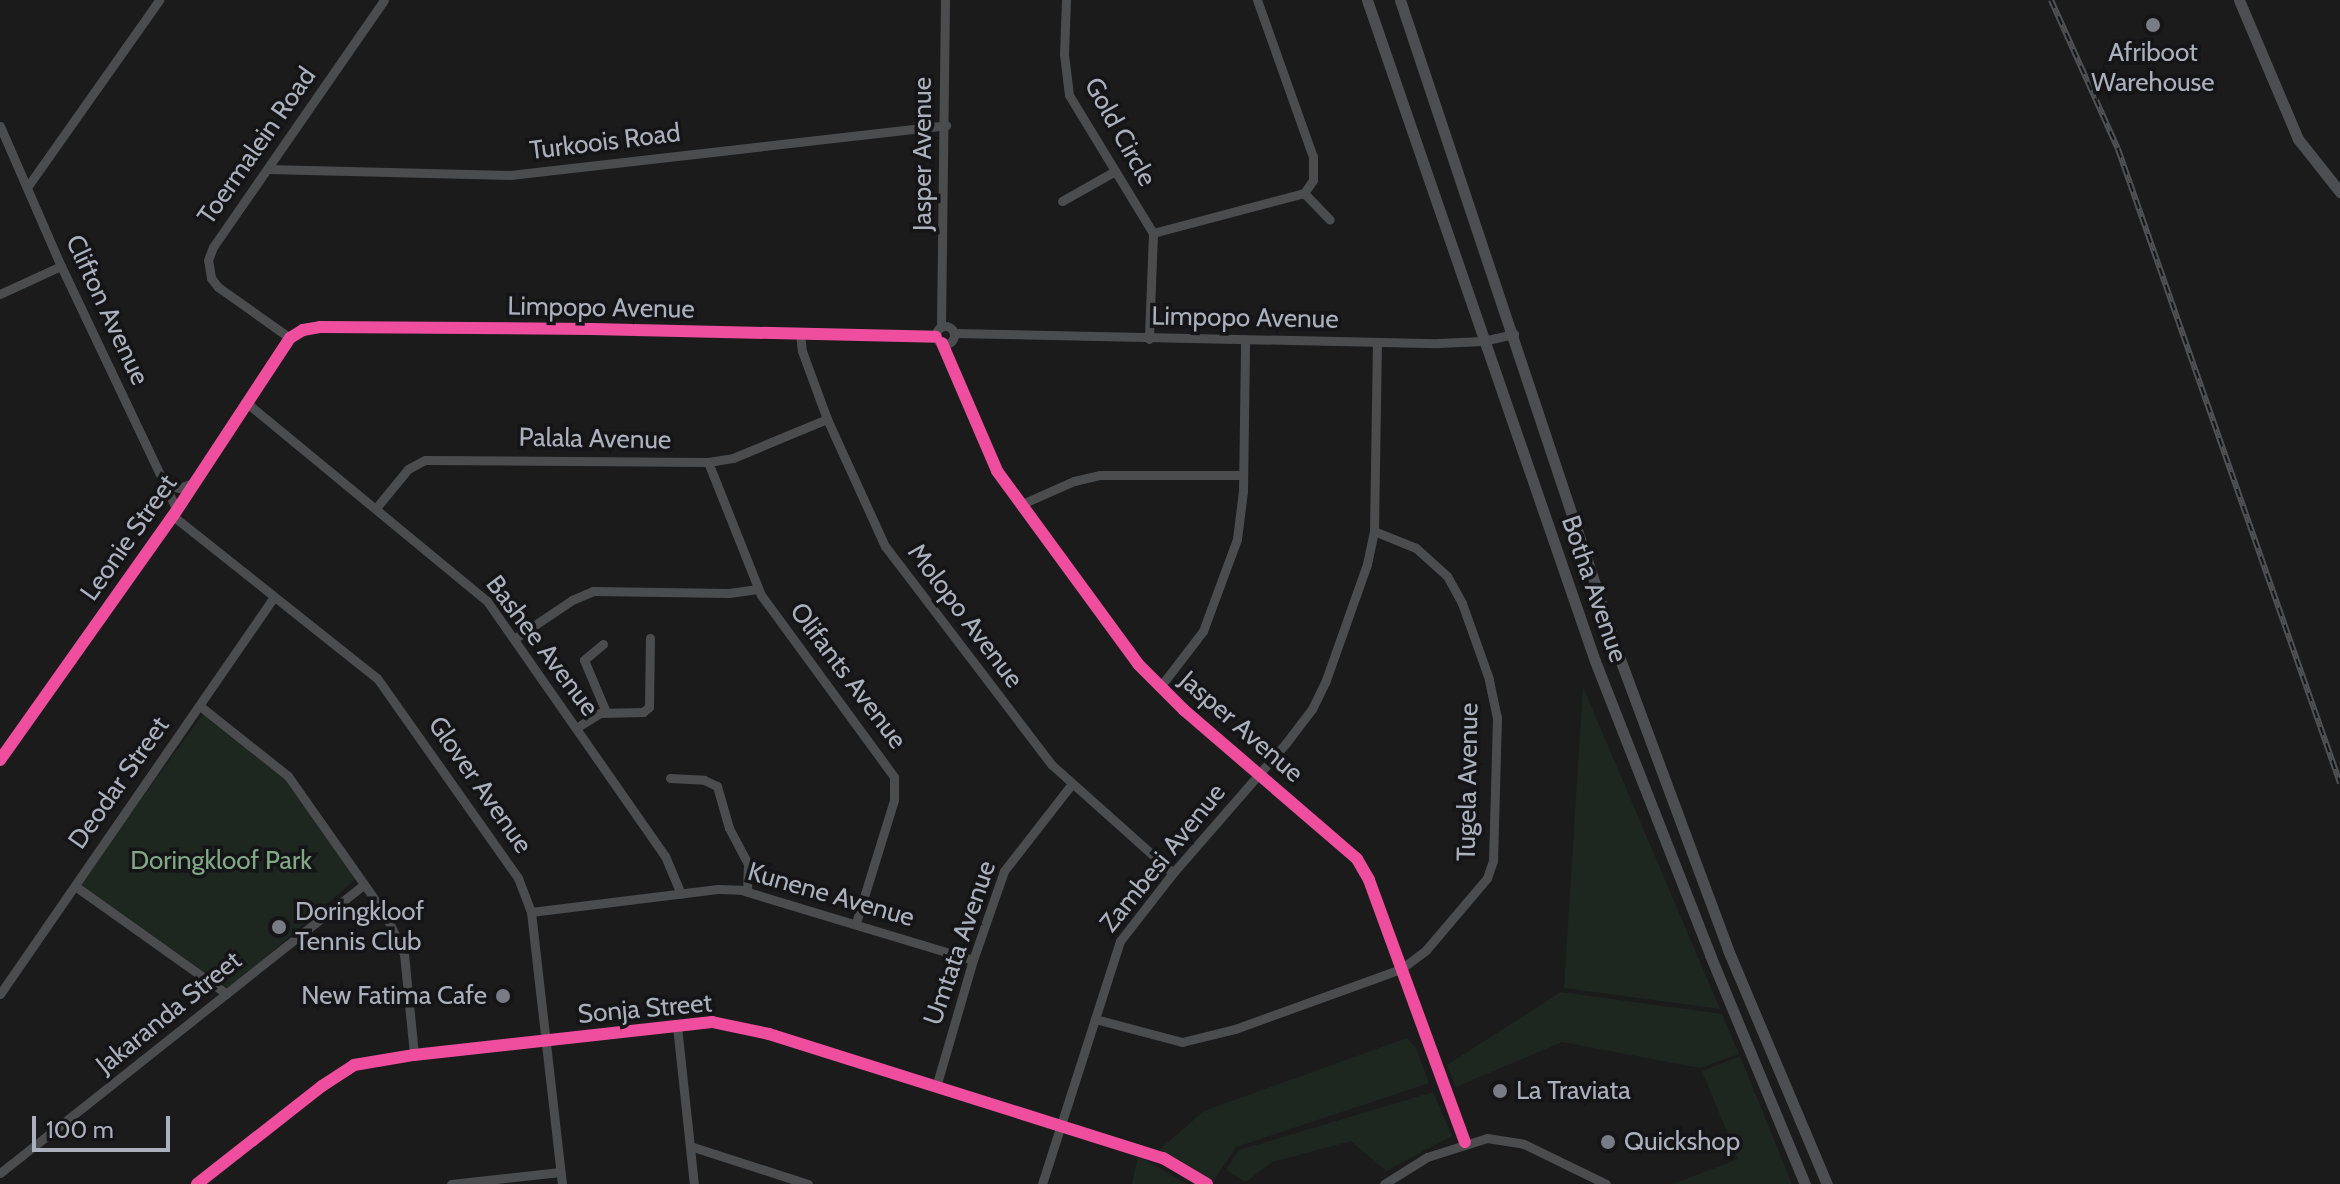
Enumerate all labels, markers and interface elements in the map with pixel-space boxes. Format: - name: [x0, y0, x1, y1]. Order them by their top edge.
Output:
- marker: Afriboot Warehouse: [2144, 16, 2162, 34]
- place label: Afriboot Warehouse: [2091, 37, 2215, 98]
- street label: Toermalein Road: [191, 61, 323, 231]
- street label: Gold Circle: [1077, 72, 1163, 192]
- street label: Jasper Avenue: [907, 77, 939, 231]
- street label: Turkoois Road: [528, 117, 682, 167]
- street label: Clifton Avenue: [59, 230, 155, 390]
- street label: Limpopo Avenue: [507, 291, 695, 325]
- street label: Limpopo Avenue: [1151, 301, 1339, 335]
- street label: Palala Avenue: [518, 422, 672, 456]
- street label: Leonie Street: [74, 469, 184, 607]
- street label: Botha Avenue: [1554, 511, 1634, 667]
- street label: Molopo Avenue: [901, 538, 1029, 694]
- street label: Bashee Avenue: [479, 570, 605, 722]
- street label: Olifants Avenue: [783, 597, 913, 755]
- street label: Jasper Avenue: [1173, 665, 1309, 789]
- street label: Tugela Avenue: [1451, 703, 1485, 861]
- street label: Deodar Street: [62, 711, 176, 855]
- street label: Glover Avenue: [421, 711, 539, 859]
- street label: Zambesi Avenue: [1094, 778, 1232, 938]
- park label: Doringkloof Park: [130, 845, 312, 877]
- street label: Kunene Avenue: [744, 856, 918, 934]
- street label: Umtata Avenue: [917, 857, 1003, 1029]
- place label: Doringkloof Tennis Club: [295, 896, 424, 958]
- marker: Doringkloof Tennis Club: [270, 918, 288, 936]
- street label: Jakaranda Street: [90, 945, 248, 1081]
- place label: New Fatima Cafe: [301, 980, 487, 1012]
- marker: New Fatima Cafe: [494, 987, 512, 1005]
- street label: Sonja Street: [577, 988, 713, 1030]
- place label: La Traviata: [1516, 1075, 1631, 1107]
- marker: La Traviata: [1491, 1082, 1509, 1100]
- scale bar: [36, 1100, 174, 1150]
- text: 100 m: [46, 1115, 114, 1144]
- place label: Quickshop: [1624, 1126, 1740, 1158]
- marker: Quickshop: [1599, 1133, 1617, 1151]

